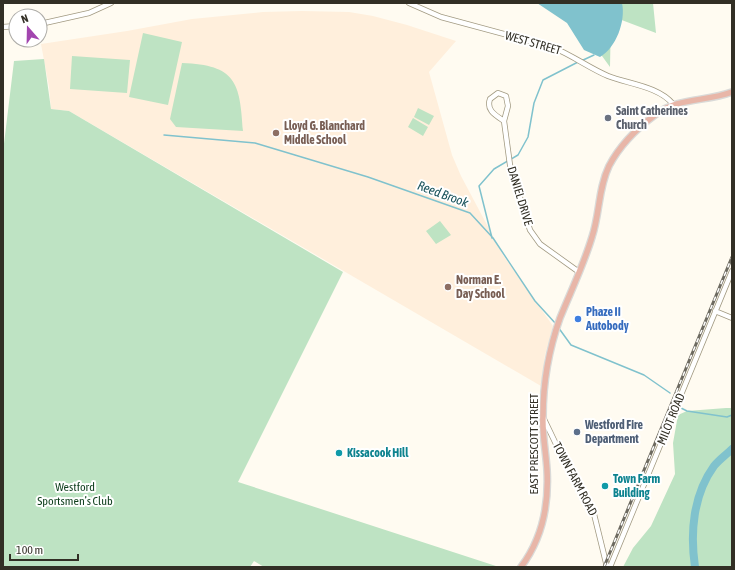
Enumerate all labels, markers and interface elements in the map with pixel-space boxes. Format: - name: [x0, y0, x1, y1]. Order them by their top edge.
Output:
- north arrow: [8, 8, 48, 48]
- text: N: [19, 12, 30, 25]
- street label: WEST STREET: [503, 28, 563, 58]
- place label: Saint Catherines Church: [616, 104, 689, 132]
- marker: Saint Catherines Church: [603, 113, 613, 123]
- place label: Lloyd G. Blanchard Middle School: [284, 119, 365, 147]
- marker: Lloyd G. Blanchard Middle School: [271, 128, 281, 138]
- street label: DANIEL DRIVE: [504, 165, 536, 227]
- water label: Reed Brook: [415, 178, 471, 210]
- place label: Norman E. Day School: [456, 273, 505, 301]
- marker: Norman E. Day School: [443, 282, 453, 292]
- place label: Phaze II Autobody: [585, 305, 629, 333]
- marker: Phaze II Autobody: [573, 314, 583, 324]
- street label: MILOT ROAD: [654, 391, 688, 447]
- street label: EAST PRESCOTT STREET: [527, 393, 541, 494]
- place label: Westford Fire Department: [584, 418, 643, 446]
- marker: Westford Fire Department: [572, 427, 582, 437]
- street label: TOWN FARM ROAD: [550, 440, 600, 518]
- place label: Kissacook Hill: [347, 446, 409, 460]
- marker: Kissacook Hill: [334, 448, 344, 458]
- place label: Town Farm Building: [613, 472, 660, 500]
- park label: Westford Sportsmen’s Club: [37, 480, 113, 508]
- marker: Town Farm Building: [600, 481, 610, 491]
- scale bar: [10, 536, 78, 562]
- text: 100 m: [16, 543, 43, 557]

